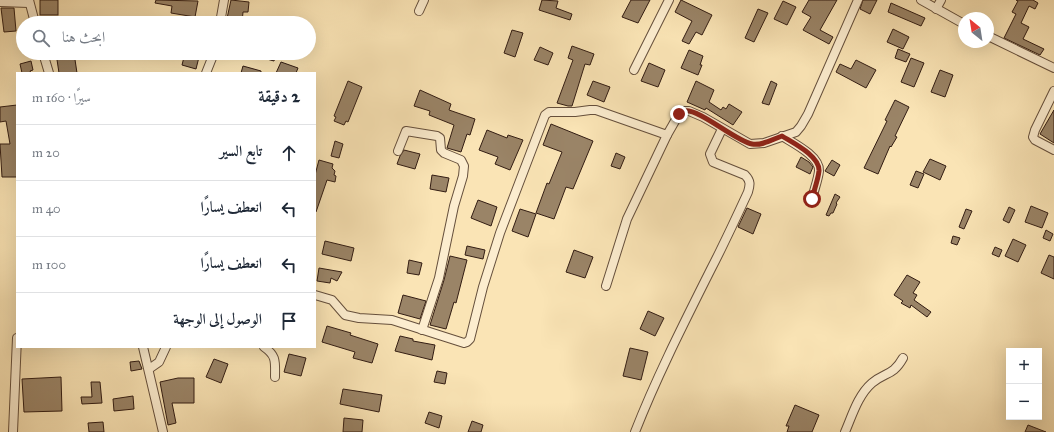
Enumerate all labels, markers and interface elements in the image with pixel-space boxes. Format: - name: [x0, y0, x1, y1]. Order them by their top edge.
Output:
- north arrow: [958, 12, 994, 48]
- search box: [16, 16, 316, 60]
- icon: search: [30, 27, 52, 49]
- text: ابحث هنا: [62, 28, 105, 46]
- text: 2 دقيقة: [258, 86, 300, 107]
- text: سيرًا · 160 m: [32, 90, 91, 106]
- route end: [670, 105, 688, 123]
- text: تابع السير: [220, 142, 262, 160]
- icon: ahead: [278, 142, 300, 164]
- text: 20 m: [32, 145, 60, 161]
- route start: [803, 190, 821, 208]
- text: انعطف يسارًا: [200, 198, 262, 216]
- icon: left: [278, 198, 300, 220]
- text: 40 m: [32, 201, 61, 217]
- text: انعطف يسارًا: [200, 254, 262, 272]
- icon: left: [278, 254, 300, 276]
- text: 100 m: [32, 257, 66, 273]
- text: الوصول إلى الوجهة: [173, 310, 262, 328]
- icon: arrive: [278, 310, 300, 332]
- map controls: [1006, 348, 1042, 420]
- button: +: [1006, 348, 1042, 384]
- button: −: [1006, 384, 1042, 420]

